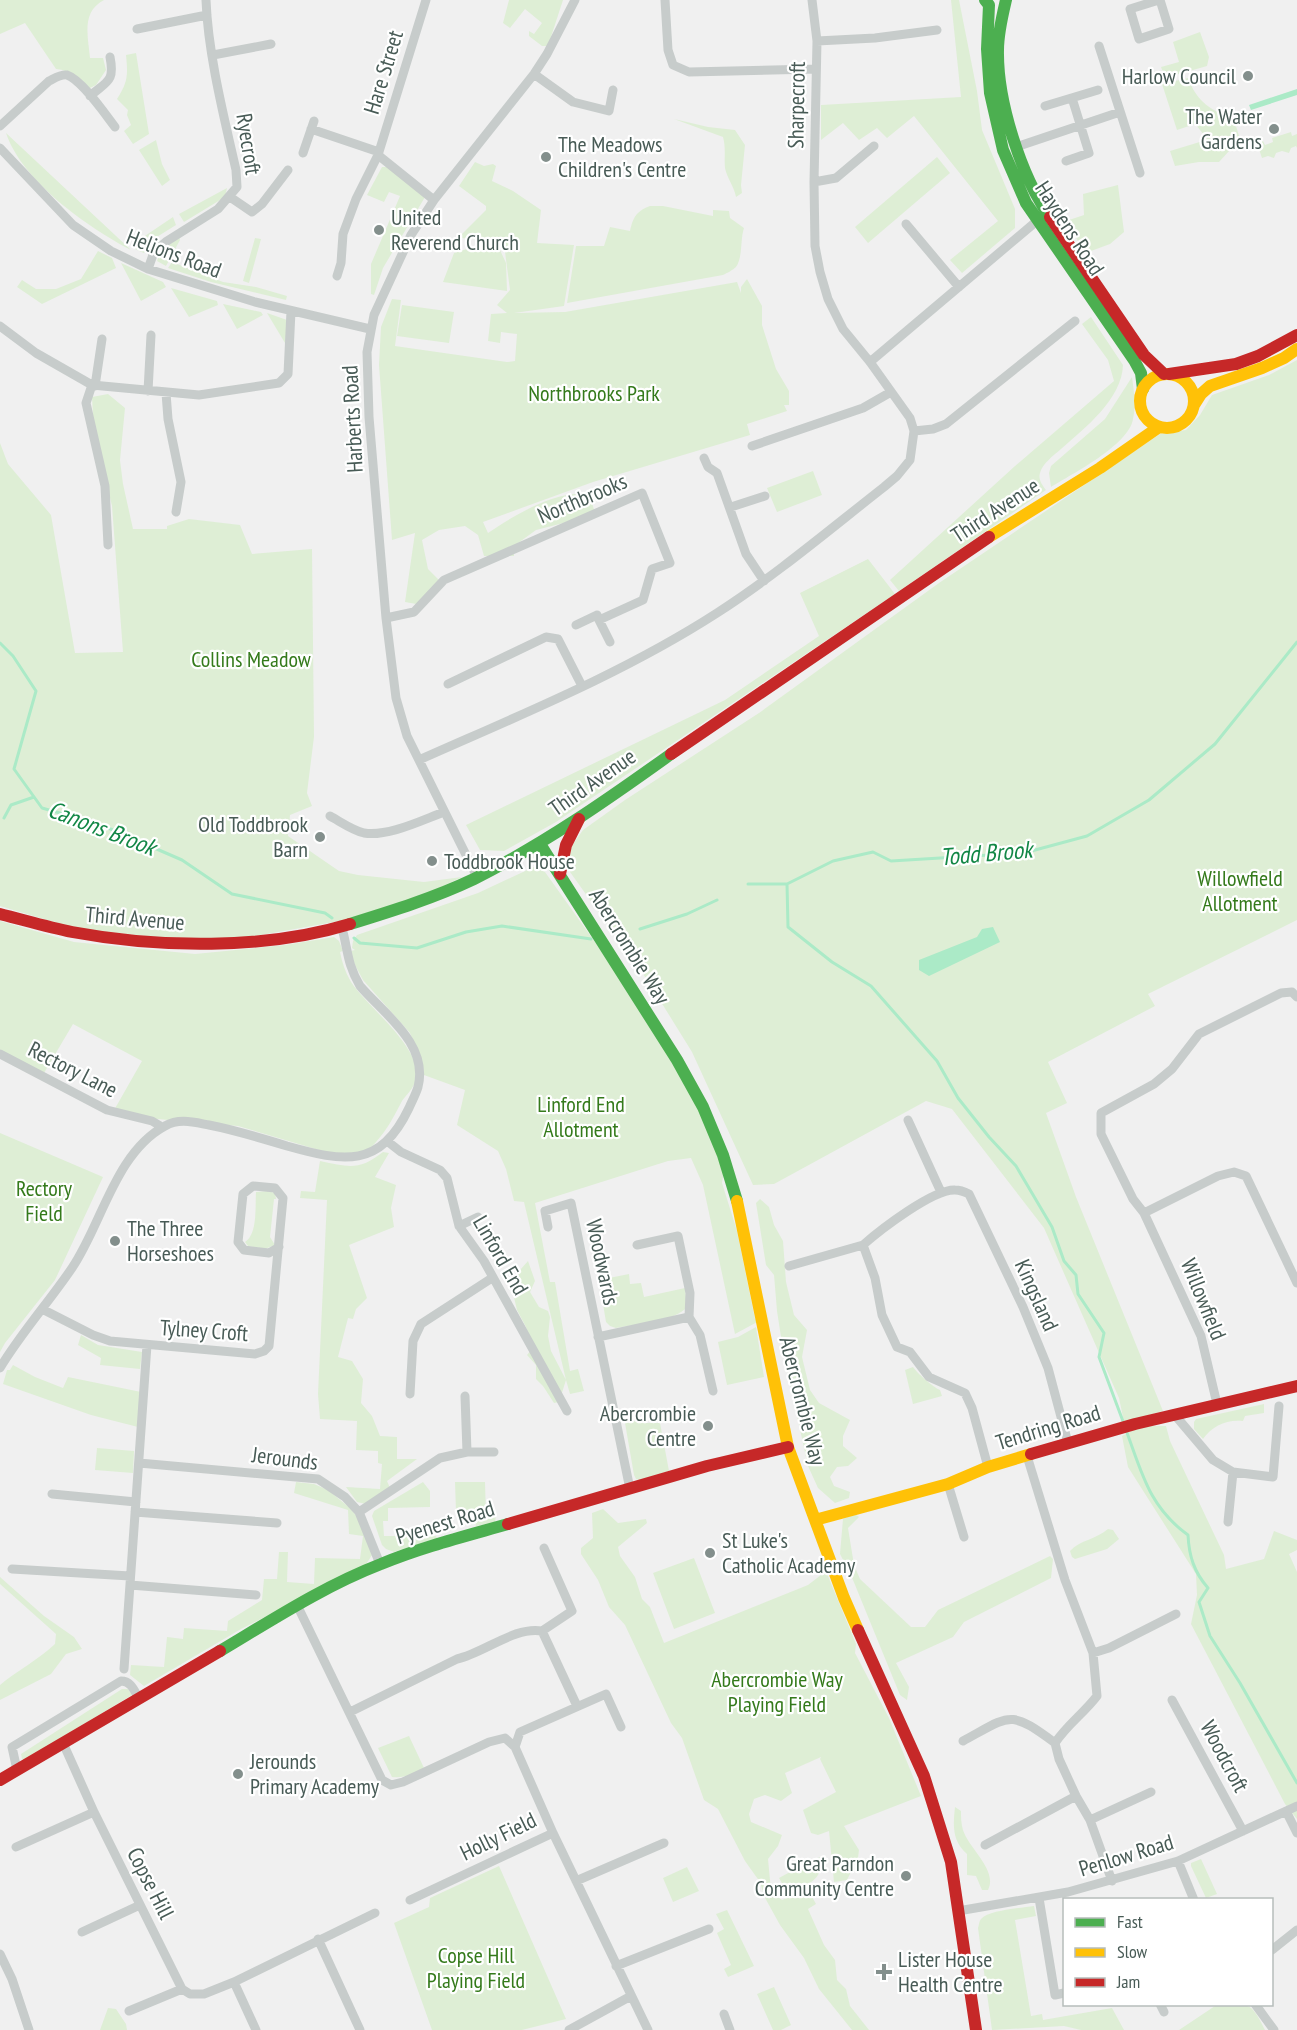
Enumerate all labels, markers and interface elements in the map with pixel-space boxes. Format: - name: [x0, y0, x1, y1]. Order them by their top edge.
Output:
- street label: Hare Street: [357, 27, 409, 117]
- street label: Sharpecroft: [781, 61, 811, 149]
- place label: Harlow Council: [1122, 62, 1237, 90]
- marker: Harlow Council: [1241, 69, 1255, 83]
- place label: The Water Gardens: [1185, 102, 1262, 155]
- street label: Ryecroft: [230, 111, 268, 177]
- marker: The Water Gardens: [1267, 122, 1281, 136]
- place label: The Meadows Children's Centre: [558, 130, 686, 183]
- marker: The Meadows Children's Centre: [539, 150, 553, 164]
- street label: Haydens Road: [1029, 176, 1111, 280]
- place label: United Reverend Church: [391, 203, 519, 256]
- street label: Helions Road: [123, 222, 225, 284]
- marker: United Reverend Church: [372, 223, 386, 237]
- street label: Harberts Road: [335, 365, 369, 473]
- park label: Northbrooks Park: [528, 379, 660, 407]
- street label: Northbrooks: [533, 467, 631, 529]
- street label: Third Avenue: [946, 471, 1044, 549]
- park label: Collins Meadow: [191, 645, 311, 673]
- street label: Third Avenue: [543, 742, 641, 822]
- water label: Canons Brook: [44, 793, 163, 864]
- place label: Old Toddbrook Barn: [198, 810, 308, 863]
- marker: Old Toddbrook Barn: [313, 830, 327, 844]
- water label: Todd Brook: [939, 833, 1036, 872]
- place label: Toddbrook House: [444, 847, 575, 875]
- marker: Toddbrook House: [425, 854, 439, 868]
- park label: Willowfield Allotment: [1197, 864, 1283, 917]
- street label: Abercrombie Way: [583, 883, 677, 1010]
- street label: Third Avenue: [84, 900, 186, 936]
- street label: Rectory Lane: [24, 1035, 122, 1103]
- park label: Linford End Allotment: [537, 1090, 625, 1143]
- park label: Rectory Field: [16, 1174, 73, 1227]
- street label: Linford End: [467, 1210, 535, 1300]
- place label: The Three Horseshoes: [127, 1214, 214, 1267]
- street label: Woodwards: [580, 1216, 626, 1308]
- marker: The Three Horseshoes: [108, 1234, 122, 1248]
- street label: Willowfield: [1175, 1254, 1233, 1344]
- street label: Kingsland: [1009, 1255, 1065, 1335]
- street label: Tylney Croft: [159, 1313, 249, 1347]
- street label: Abercrombie Way: [773, 1334, 833, 1469]
- street label: Tendring Road: [992, 1398, 1104, 1456]
- place label: Abercrombie Centre: [600, 1399, 696, 1452]
- marker: Abercrombie Centre: [701, 1419, 715, 1433]
- street label: Jerounds: [250, 1440, 320, 1476]
- street label: Pyenest Road: [392, 1494, 498, 1550]
- place label: St Luke's Catholic Academy: [722, 1526, 856, 1579]
- marker: St Luke's Catholic Academy: [703, 1546, 717, 1560]
- park label: Abercrombie Way Playing Field: [711, 1665, 844, 1718]
- street label: Woodcroft: [1195, 1715, 1255, 1797]
- place label: Jerounds Primary Academy: [249, 1747, 380, 1800]
- marker: Jerounds Primary Academy: [231, 1767, 245, 1781]
- street label: Holly Field: [455, 1806, 541, 1866]
- street label: Penlow Road: [1075, 1827, 1177, 1883]
- street label: Copse Hill: [121, 1843, 181, 1924]
- place label: Great Parndon Community Centre: [755, 1849, 894, 1902]
- marker: Great Parndon Community Centre: [899, 1869, 913, 1883]
- legend: [1063, 1898, 1273, 2006]
- text: Fast: [1117, 1910, 1143, 1933]
- text: Slow: [1117, 1940, 1148, 1963]
- park label: Copse Hill Playing Field: [427, 1941, 525, 1994]
- place label: Lister House Health Centre: [898, 1945, 1003, 1998]
- marker: Lister House Health Centre: [875, 1963, 893, 1981]
- text: Jam: [1116, 1970, 1140, 1993]

